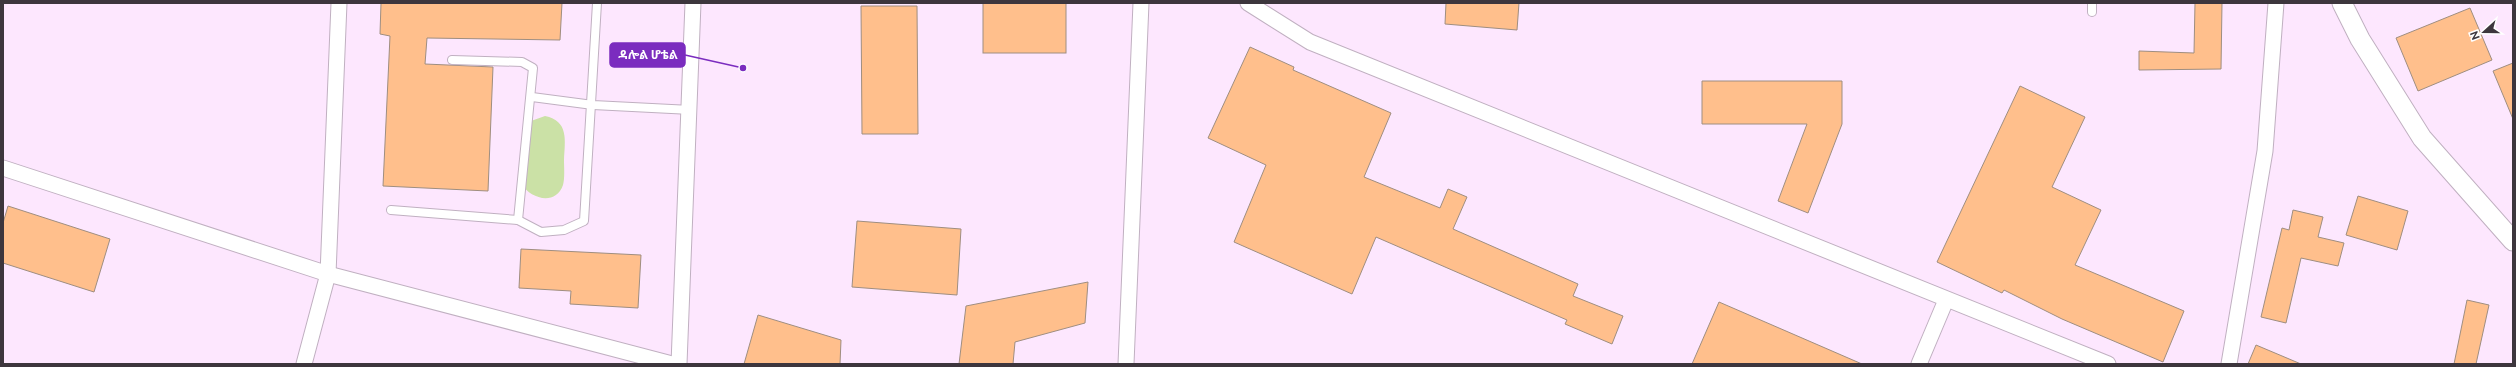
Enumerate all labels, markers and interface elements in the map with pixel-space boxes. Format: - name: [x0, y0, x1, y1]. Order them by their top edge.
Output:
- north arrow: [2464, 12, 2504, 52]
- text: N: [2468, 29, 2483, 42]
- callout: ዳሎል ሆቴል: [610, 43, 685, 67]
- text: ዳሎል ሆቴል: [618, 48, 678, 62]

